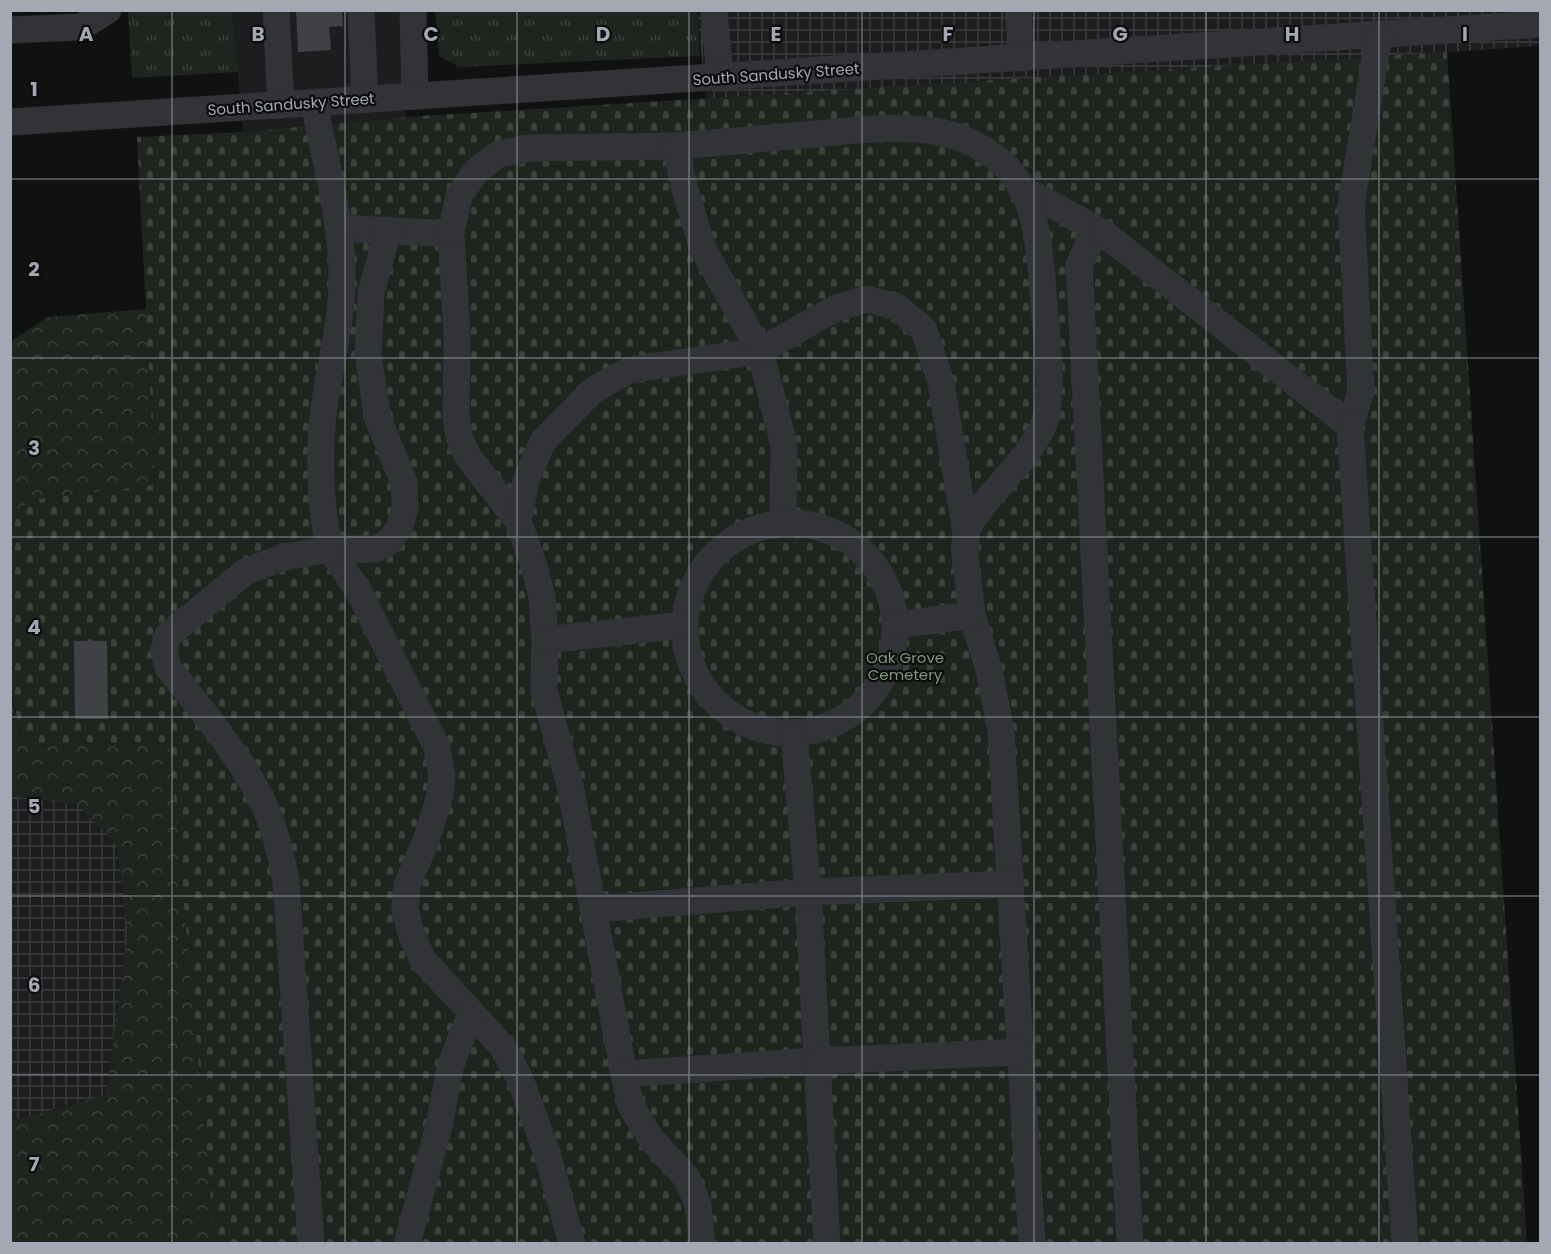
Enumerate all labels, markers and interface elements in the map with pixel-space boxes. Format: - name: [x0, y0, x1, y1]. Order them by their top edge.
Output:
- text: A: [79, 20, 94, 48]
- text: B: [251, 20, 265, 48]
- text: C: [423, 20, 439, 48]
- text: D: [596, 20, 610, 48]
- text: E: [771, 20, 781, 48]
- text: F: [943, 20, 954, 48]
- text: G: [1112, 20, 1128, 48]
- text: H: [1285, 20, 1299, 48]
- text: I: [1462, 20, 1468, 48]
- street label: South Sandusky Street: [692, 58, 860, 90]
- text: 1: [30, 75, 38, 103]
- street label: South Sandusky Street: [207, 88, 375, 120]
- text: 2: [28, 255, 40, 283]
- text: 3: [28, 434, 40, 462]
- text: 4: [27, 613, 41, 641]
- park label: Oak Grove Cemetery: [866, 647, 944, 685]
- text: 5: [28, 792, 41, 820]
- text: 6: [28, 971, 40, 999]
- text: 7: [29, 1150, 40, 1178]

